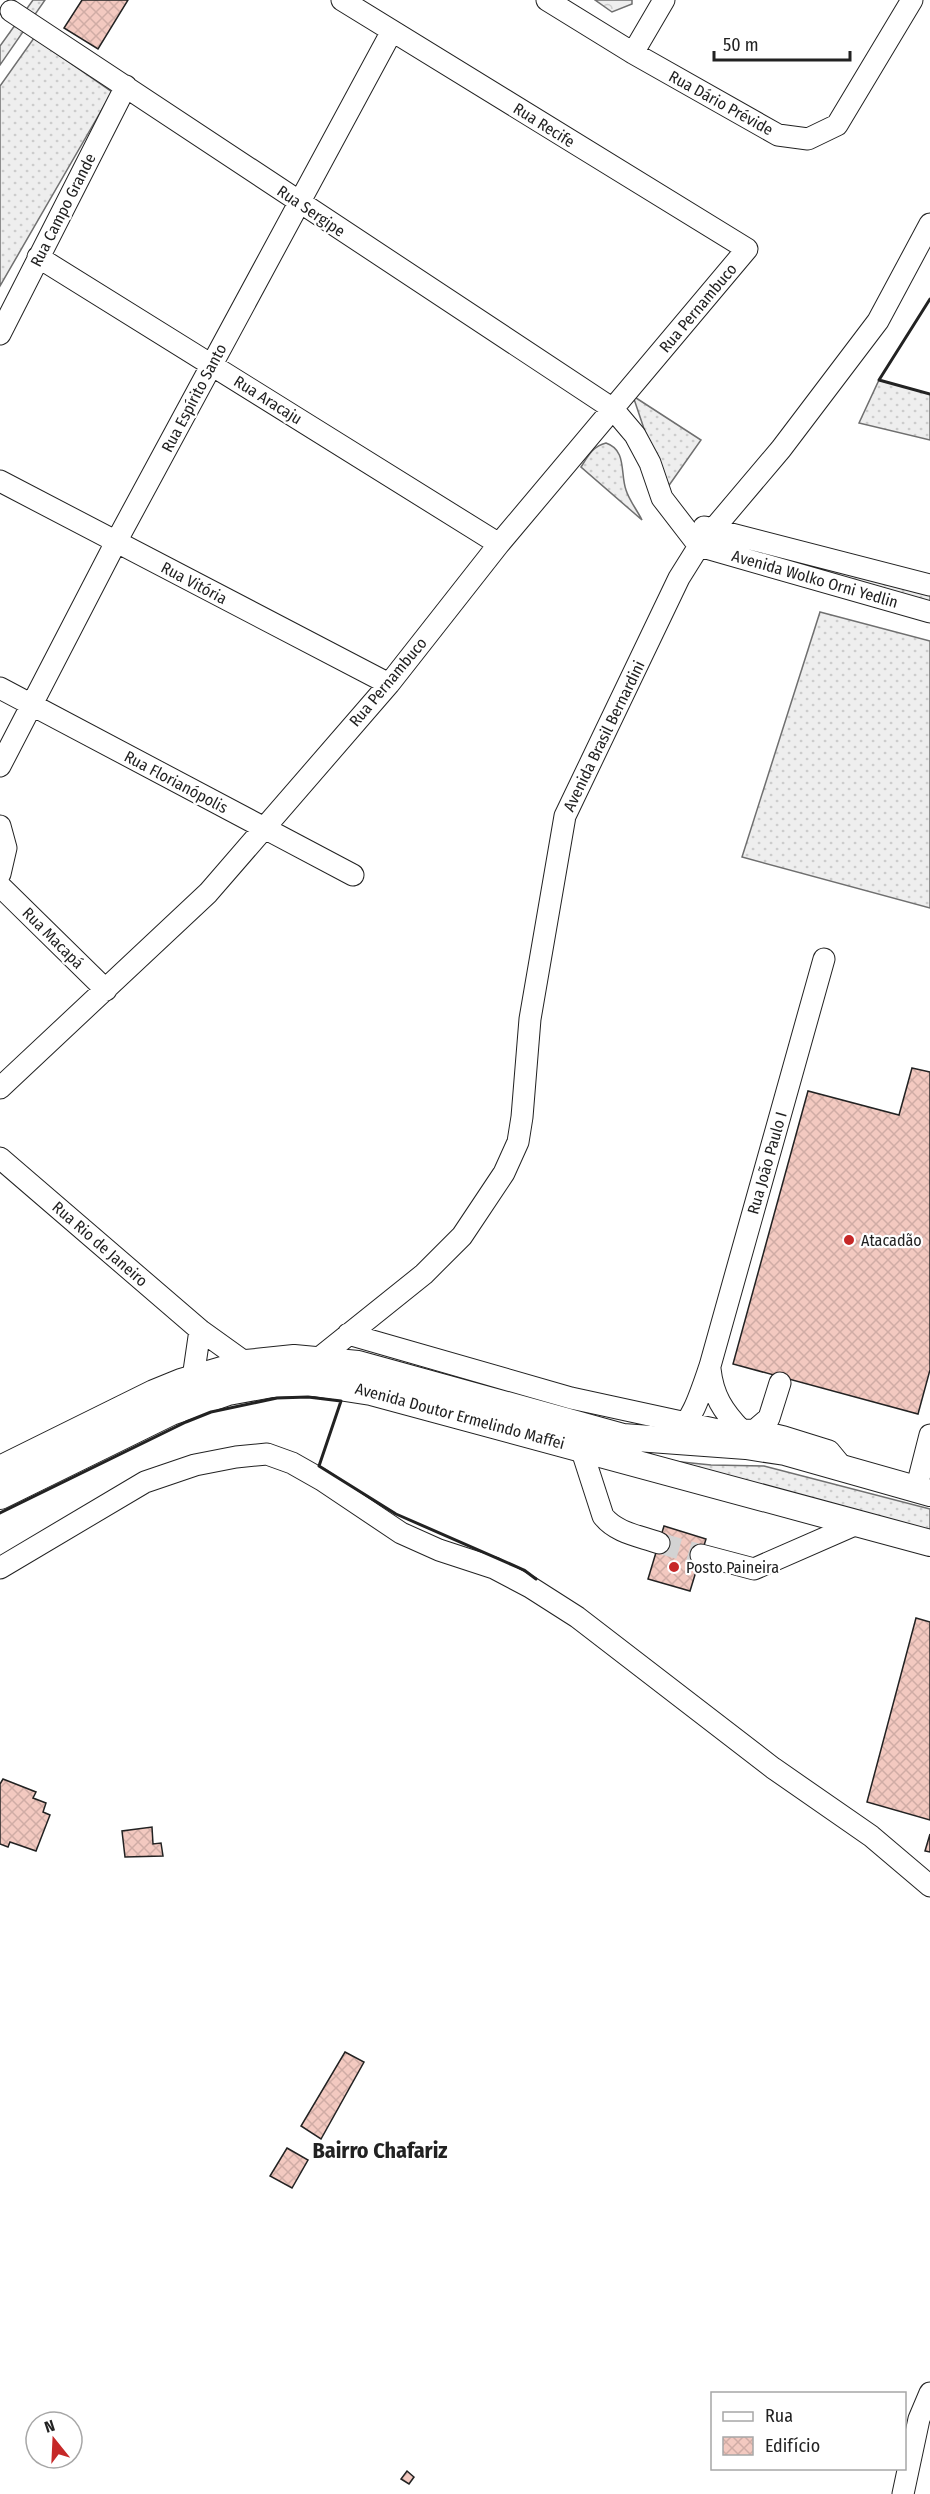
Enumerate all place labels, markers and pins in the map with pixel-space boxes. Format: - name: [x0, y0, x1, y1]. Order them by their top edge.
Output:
- place label: Atacadão: [861, 1231, 922, 1250]
- marker: Atacadão: [842, 1233, 856, 1247]
- place label: Posto Paineira: [686, 1558, 779, 1577]
- marker: Posto Paineira: [667, 1560, 681, 1574]

